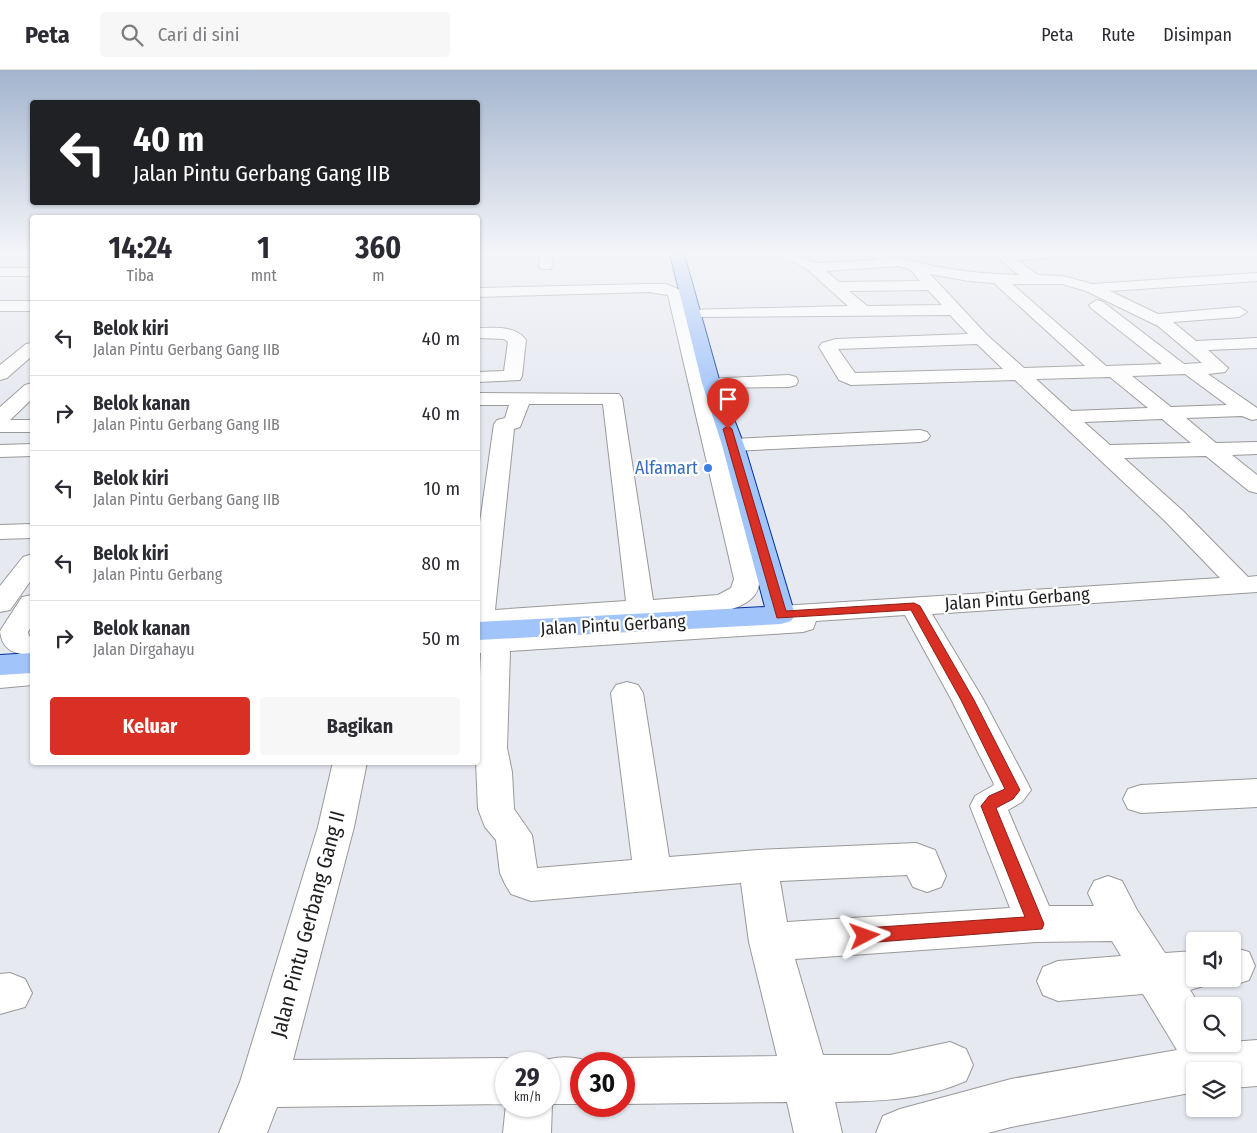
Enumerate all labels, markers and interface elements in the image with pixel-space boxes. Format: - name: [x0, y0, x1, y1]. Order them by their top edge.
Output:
- search box: [100, 12, 450, 57]
- text: Peta: [25, 21, 70, 49]
- icon: search: [118, 21, 146, 49]
- text: Cari di sini: [158, 23, 239, 46]
- text: Peta: [1041, 24, 1073, 46]
- text: Rute: [1101, 24, 1135, 46]
- text: Disimpan: [1163, 24, 1232, 46]
- text: 40 m: [133, 118, 204, 160]
- icon: left: [50, 120, 115, 185]
- text: Jalan Pintu Gerbang Gang IIB: [133, 160, 390, 187]
- text: 14:24: [109, 230, 172, 266]
- text: 1: [257, 230, 270, 266]
- text: 360: [355, 230, 401, 266]
- text: Tiba: [127, 266, 154, 285]
- text: mnt: [251, 266, 277, 285]
- text: m: [372, 266, 385, 285]
- text: Belok kiri: [93, 317, 169, 340]
- icon: left: [50, 324, 78, 352]
- text: 40 m: [422, 327, 460, 350]
- text: Jalan Pintu Gerbang Gang IIB: [93, 340, 280, 359]
- pin: [707, 378, 749, 429]
- icon: arrive: [714, 385, 742, 413]
- text: Belok kanan: [93, 392, 190, 415]
- icon: right: [50, 399, 78, 427]
- text: 40 m: [422, 402, 460, 425]
- text: Jalan Pintu Gerbang Gang IIB: [93, 415, 280, 434]
- place label: Alfamart: [635, 457, 698, 479]
- marker: Alfamart: [702, 462, 714, 474]
- text: Belok kiri: [93, 467, 169, 490]
- icon: left: [50, 474, 78, 502]
- text: 10 m: [424, 477, 460, 500]
- text: Jalan Pintu Gerbang Gang IIB: [93, 490, 280, 509]
- text: Belok kiri: [93, 542, 169, 565]
- icon: left: [50, 549, 78, 577]
- text: 80 m: [422, 552, 460, 575]
- text: Jalan Pintu Gerbang: [93, 565, 222, 584]
- street label: Jalan Pintu Gerbang: [944, 583, 1091, 615]
- street label: Jalan Pintu Gerbang: [540, 610, 687, 640]
- text: Belok kanan: [93, 617, 190, 640]
- icon: right: [50, 624, 78, 652]
- text: 50 m: [422, 627, 460, 650]
- text: Jalan Dirgahayu: [93, 640, 195, 659]
- button: Keluar: [50, 697, 250, 755]
- button: Bagikan: [260, 697, 460, 755]
- street label: Jalan Pintu Gerbang Gang II: [265, 808, 351, 1040]
- position arrow: [838, 909, 890, 961]
- map controls: [1186, 932, 1241, 1117]
- button: sound: [1186, 932, 1241, 987]
- button: search: [1186, 997, 1241, 1052]
- speed limit sign: 30: [570, 1052, 635, 1117]
- button: layers: [1186, 1062, 1241, 1117]
- text: 29: [515, 1063, 540, 1093]
- text: km/h: [514, 1090, 541, 1104]

